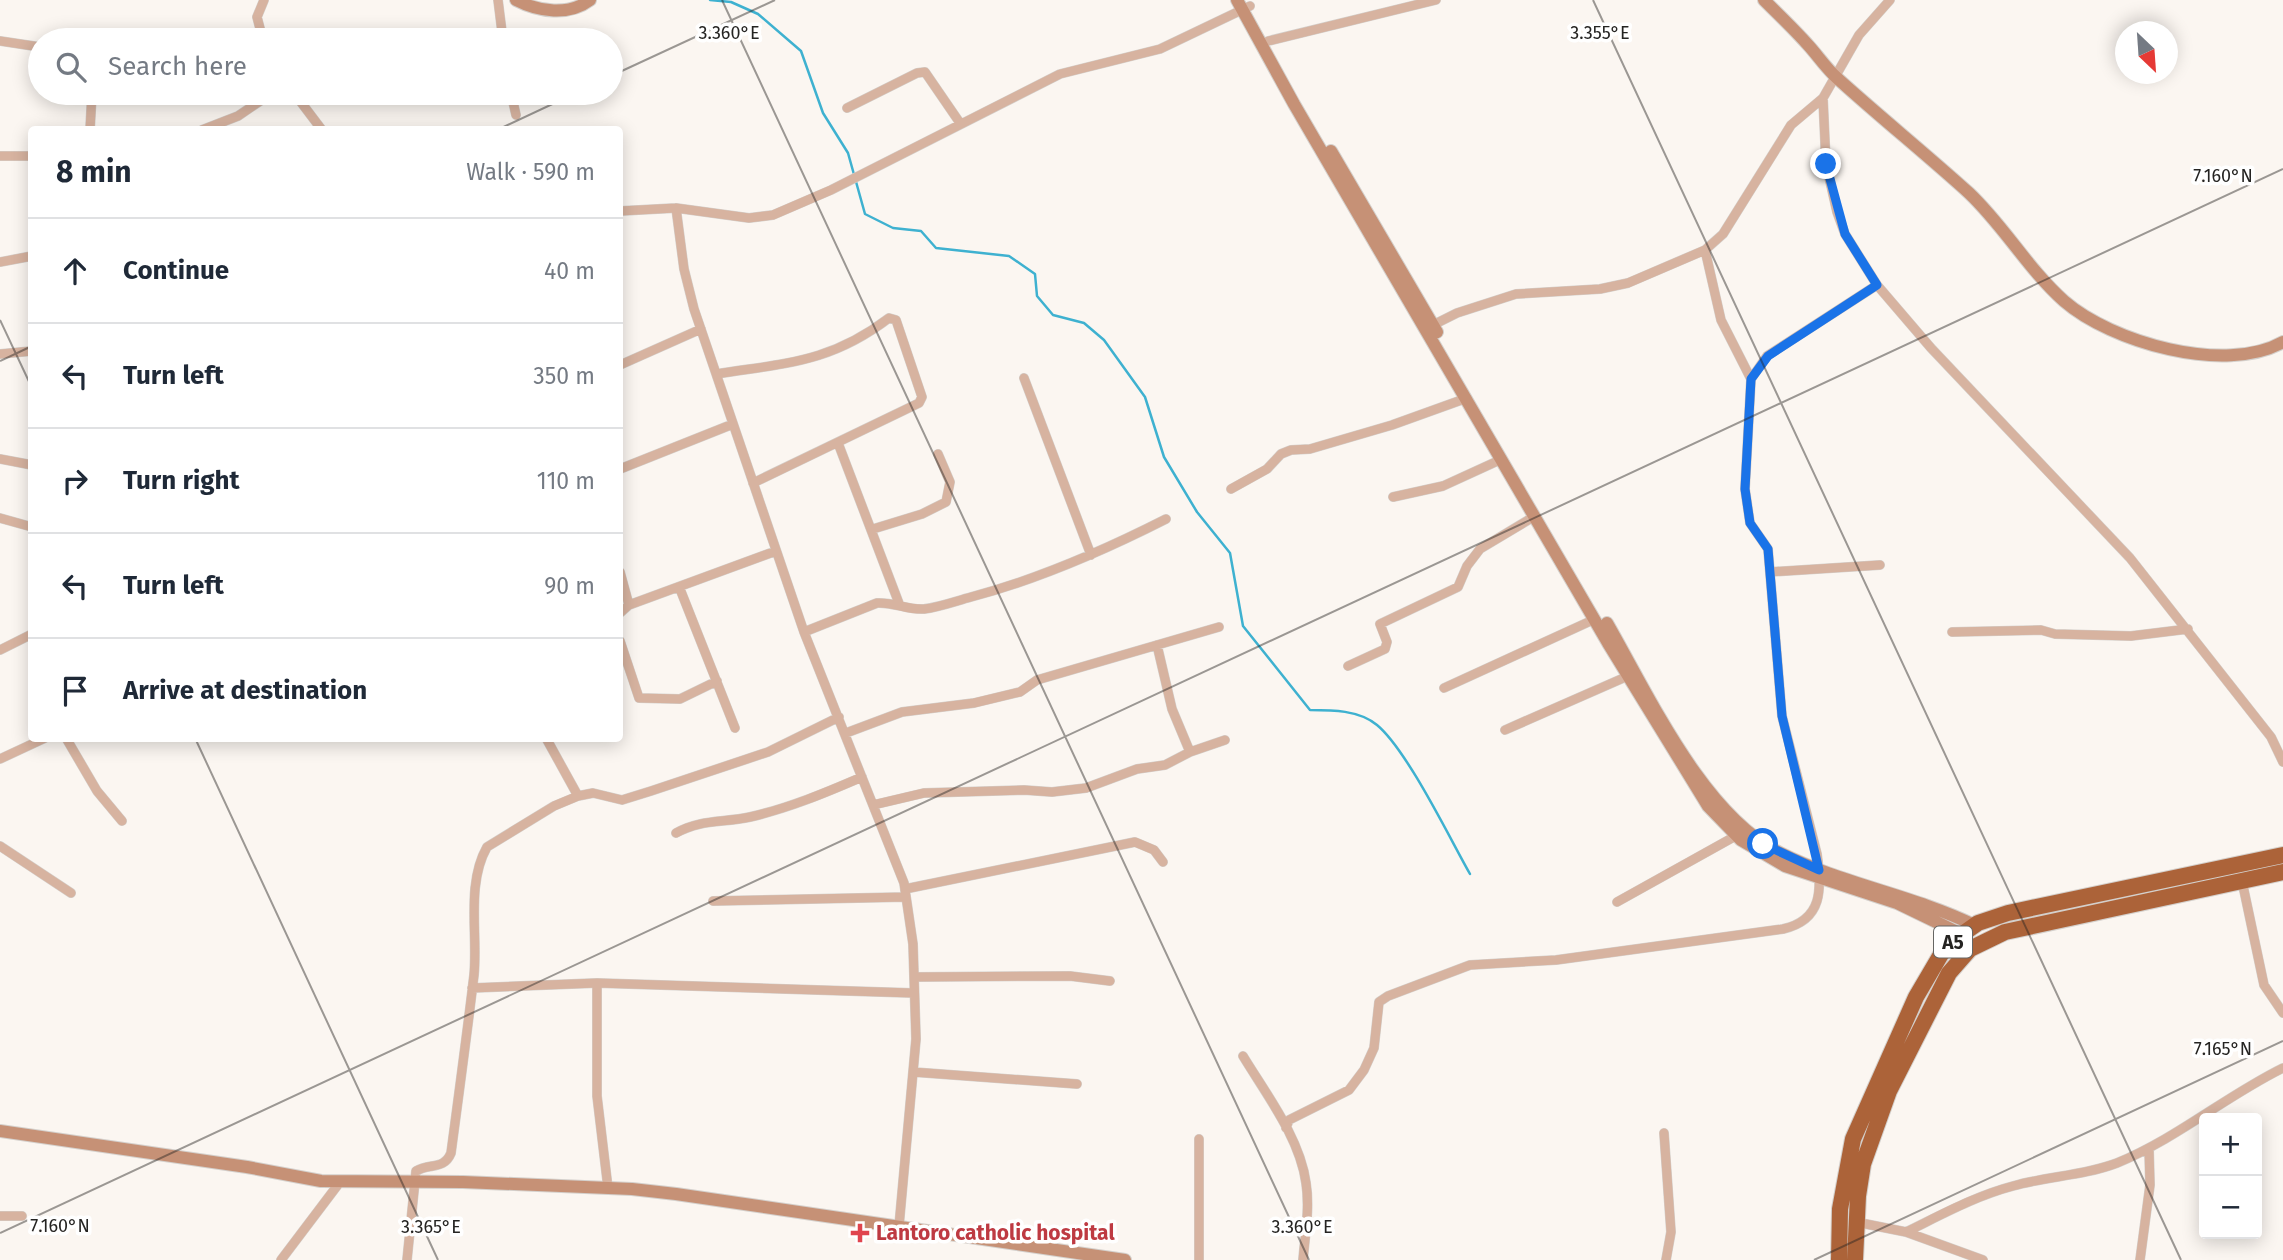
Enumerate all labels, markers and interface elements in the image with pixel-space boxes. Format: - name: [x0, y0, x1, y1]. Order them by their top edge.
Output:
- north arrow: [2115, 21, 2178, 84]
- text: 3.360°E: [698, 22, 760, 44]
- text: 3.355°E: [1570, 22, 1630, 44]
- search box: [28, 28, 623, 105]
- icon: search: [52, 48, 90, 86]
- text: Search here: [108, 51, 247, 82]
- route end: [1810, 148, 1841, 179]
- text: 8 min: [56, 154, 132, 190]
- text: Walk · 590 m: [466, 158, 595, 186]
- text: 7.160°N: [2193, 165, 2253, 187]
- icon: ahead: [56, 252, 94, 290]
- text: Continue: [123, 255, 229, 286]
- text: 40 m: [544, 257, 595, 285]
- icon: left: [56, 357, 94, 395]
- text: Turn left: [123, 360, 224, 391]
- text: 350 m: [533, 362, 595, 390]
- icon: right: [56, 462, 94, 500]
- text: Turn right: [123, 465, 240, 496]
- text: 110 m: [537, 467, 595, 495]
- icon: left: [56, 567, 94, 605]
- text: Turn left: [123, 570, 224, 601]
- text: 90 m: [544, 572, 595, 600]
- icon: arrive: [56, 672, 94, 710]
- text: Arrive at destination: [123, 675, 367, 706]
- route start: [1747, 828, 1778, 859]
- road number: A5: [1934, 926, 1972, 958]
- text: 7.165°N: [2194, 1038, 2252, 1060]
- map controls: [2199, 1113, 2262, 1239]
- button: +: [2199, 1113, 2262, 1176]
- button: −: [2199, 1176, 2262, 1239]
- text: 7.160°N: [30, 1215, 90, 1237]
- text: 3.365°E: [401, 1216, 461, 1238]
- text: 3.360°E: [1271, 1216, 1333, 1238]
- place label: Lantoro catholic hospital: [876, 1220, 1115, 1246]
- marker: Lantoro catholic hospital: [850, 1223, 870, 1243]

